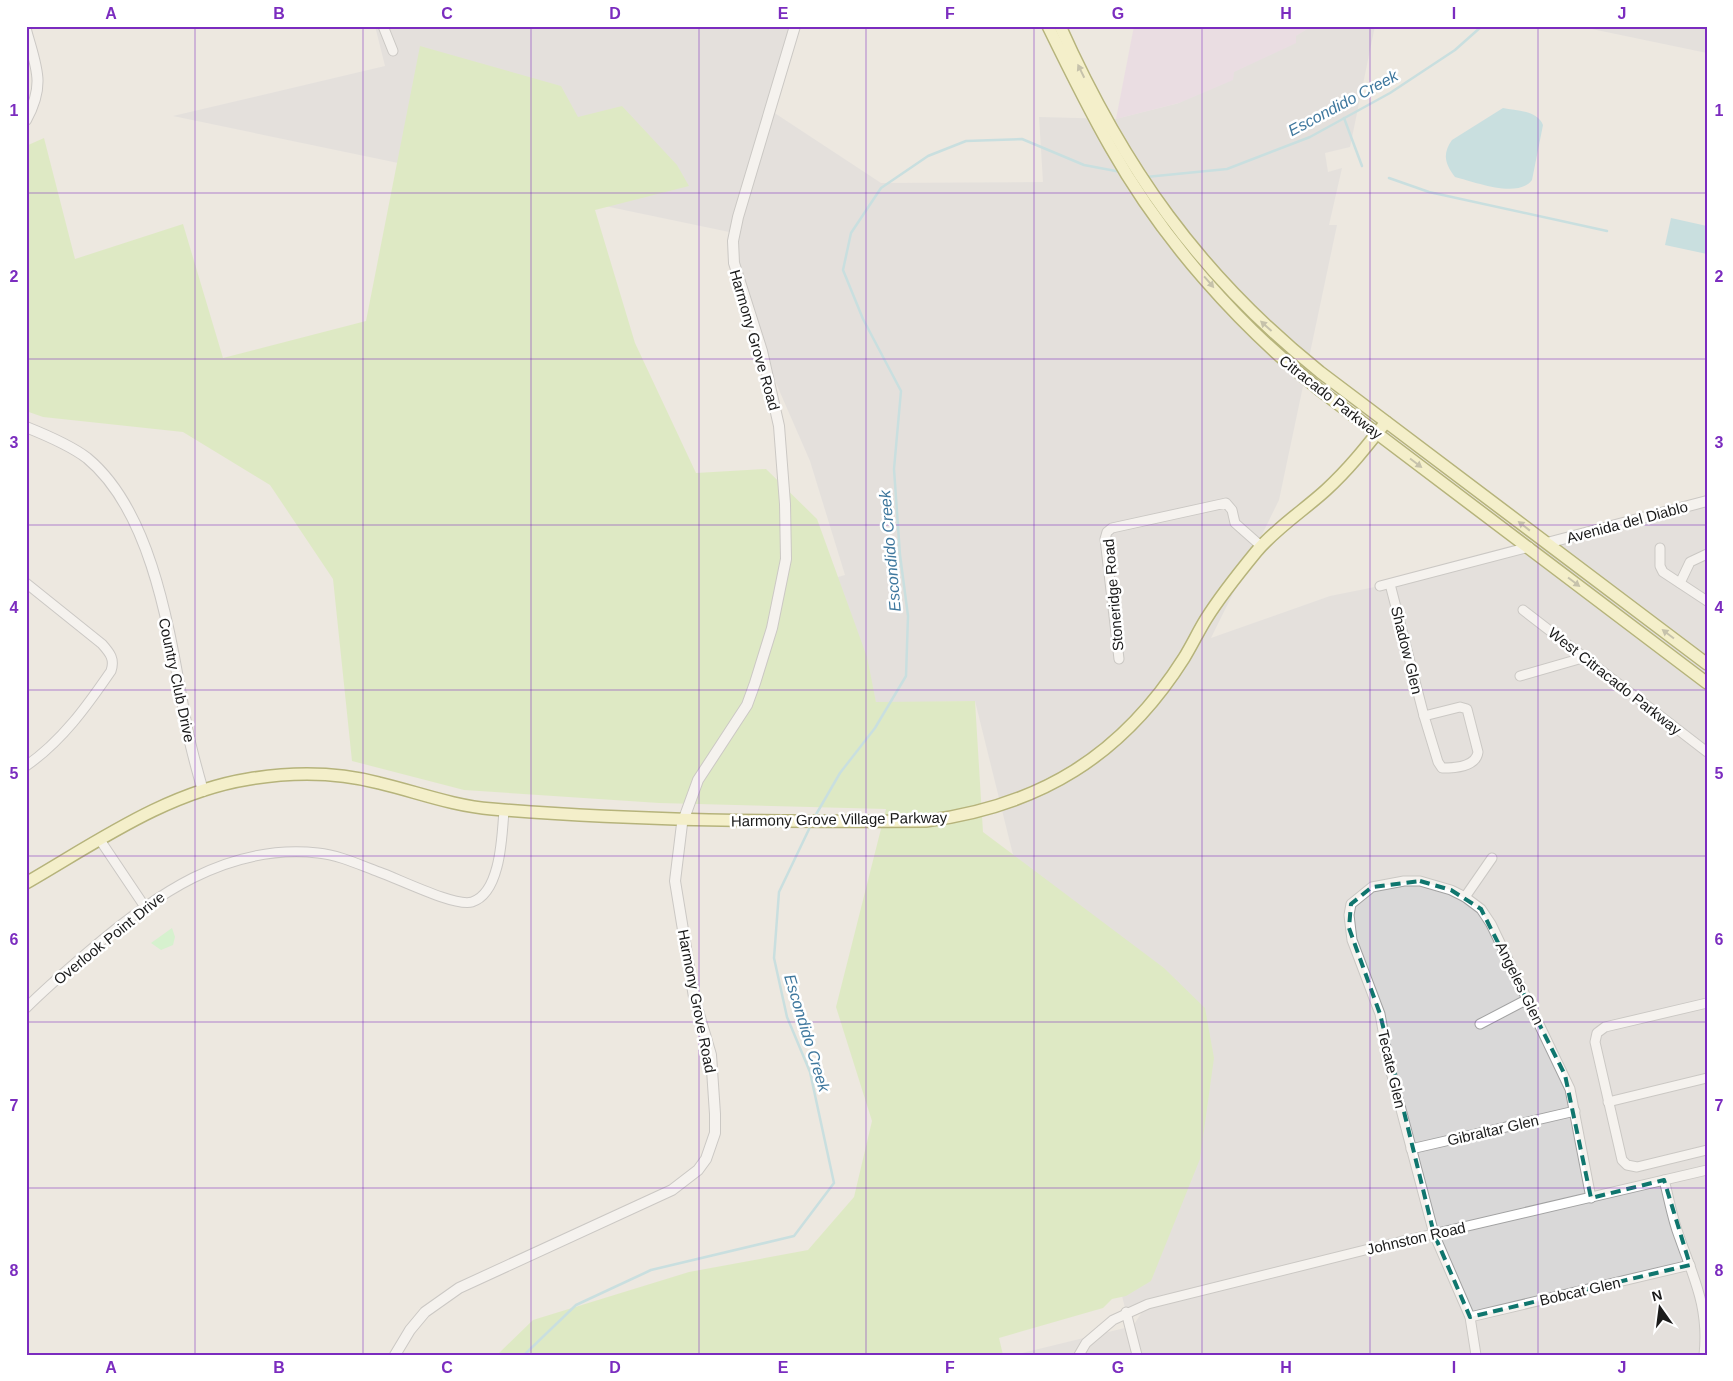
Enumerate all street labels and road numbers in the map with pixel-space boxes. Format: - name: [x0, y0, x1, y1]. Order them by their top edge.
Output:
- street label: Harmony Grove Road: [727, 268, 783, 412]
- street label: Citracado Parkway: [1276, 352, 1386, 443]
- street label: Avenida del Diablo: [1565, 498, 1689, 546]
- street label: Stoneridge Road: [1100, 538, 1126, 652]
- street label: Shadow Glen: [1388, 604, 1426, 696]
- street label: Country Club Drive: [156, 616, 198, 744]
- street label: West Citracado Parkway: [1545, 624, 1685, 738]
- street label: Harmony Grove Village Parkway: [731, 809, 948, 829]
- street label: Overlook Point Drive: [50, 888, 168, 988]
- street label: Harmony Grove Road: [675, 928, 719, 1074]
- street label: Angeles Glen: [1493, 939, 1547, 1027]
- street label: Tecate Glen: [1375, 1028, 1409, 1110]
- street label: Gibraltar Glen: [1446, 1111, 1540, 1149]
- street label: Johnston Road: [1365, 1218, 1467, 1258]
- street label: Bobcat Glen: [1538, 1273, 1622, 1309]

